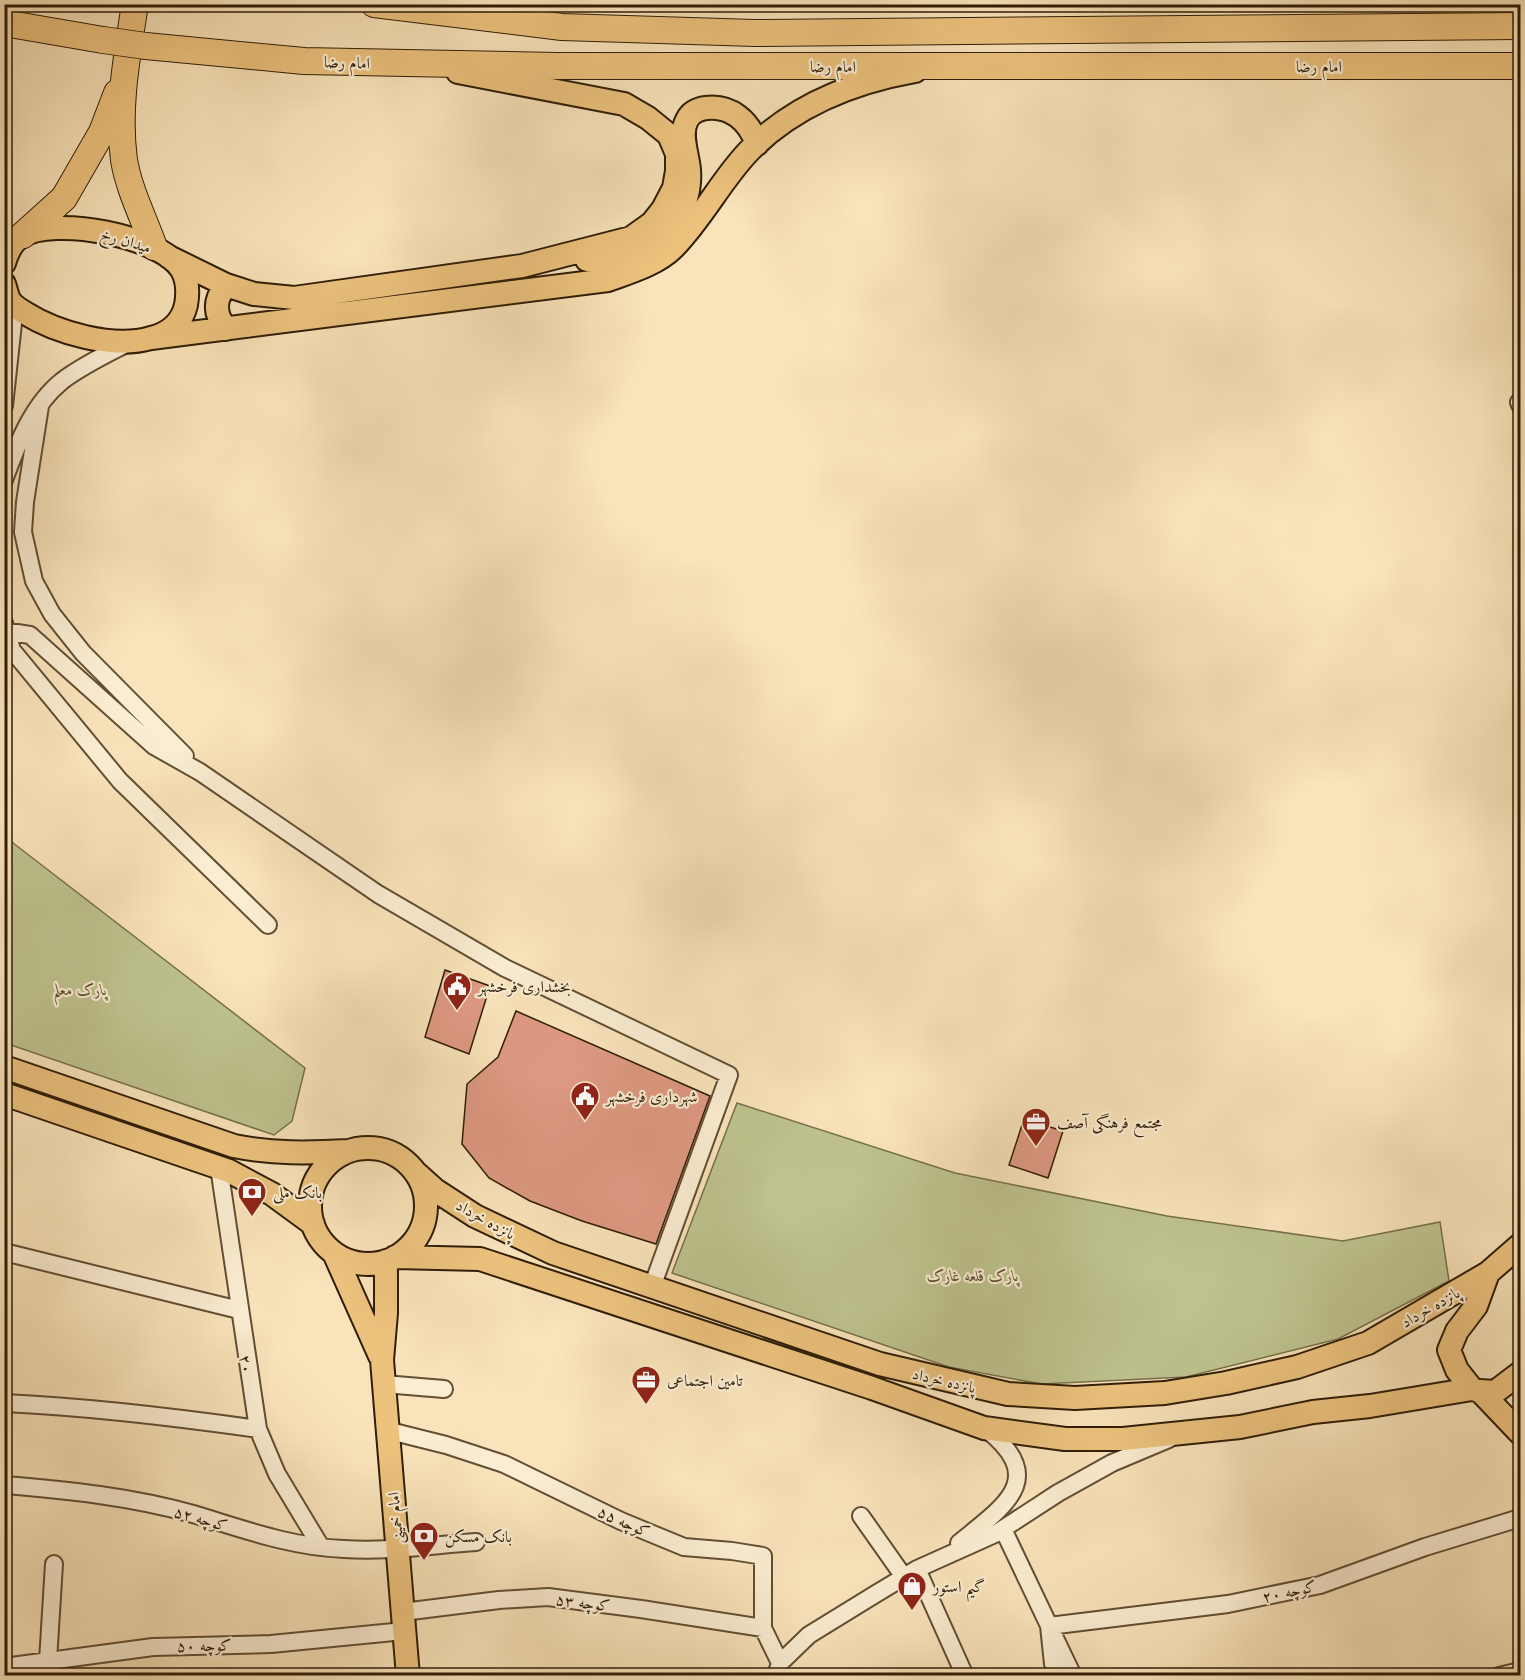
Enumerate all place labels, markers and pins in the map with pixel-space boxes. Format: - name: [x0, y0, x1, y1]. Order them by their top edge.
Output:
- public building icon: بخشداری فرخشهر: [441, 970, 473, 1012]
- place label: بخشداری فرخشهر: [476, 976, 571, 997]
- public building icon: شهرداری فرخشهر: [569, 1080, 601, 1122]
- place label: شهرداری فرخشهر: [604, 1086, 698, 1107]
- office icon: مجتمع فرهنگی آصف: [1020, 1106, 1052, 1148]
- place label: مجتمع فرهنگی آصف: [1057, 1112, 1162, 1138]
- bank icon: بانک ملی: [236, 1176, 268, 1218]
- place label: بانک ملی: [273, 1182, 322, 1204]
- office icon: تامین اجتماعی: [630, 1364, 662, 1406]
- place label: تامین اجتماعی: [667, 1370, 743, 1390]
- bank icon: بانک مسکن: [408, 1520, 440, 1562]
- place label: بانک مسکن: [445, 1526, 512, 1548]
- shop icon: گیم استور: [896, 1570, 928, 1612]
- place label: گیم استور: [931, 1576, 985, 1603]

